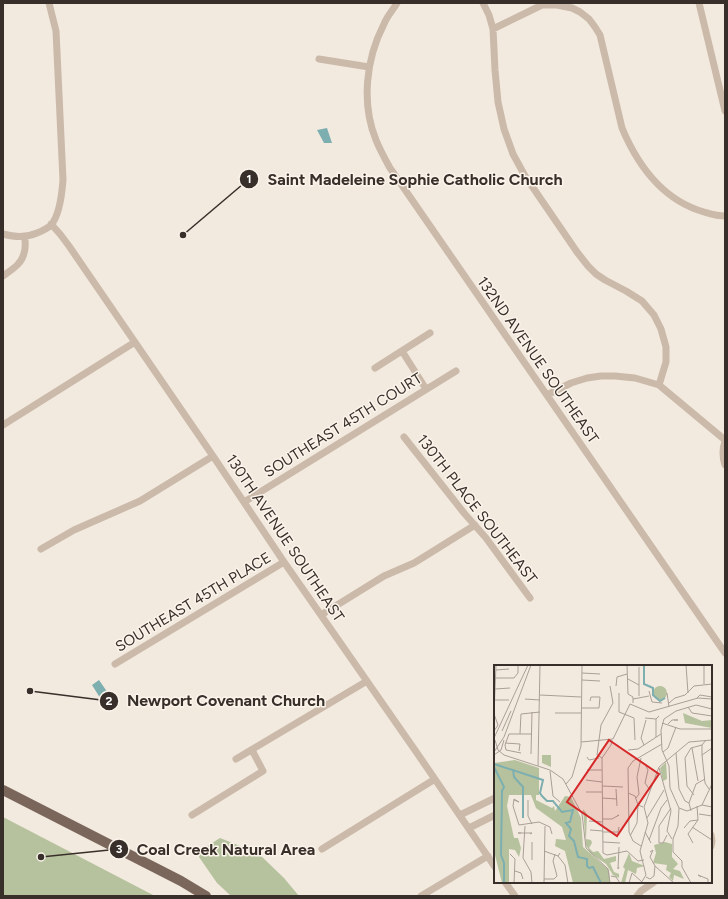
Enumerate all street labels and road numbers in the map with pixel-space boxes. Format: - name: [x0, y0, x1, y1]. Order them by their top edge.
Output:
- street label: 132ND AVENUE SOUTHEAST: [473, 273, 603, 447]
- street label: SOUTHEAST 45TH COURT: [261, 369, 426, 481]
- street label: 130TH PLACE SOUTHEAST: [413, 431, 541, 588]
- street label: 130TH AVENUE SOUTHEAST: [222, 451, 348, 626]
- street label: SOUTHEAST 45TH PLACE: [112, 548, 274, 656]

